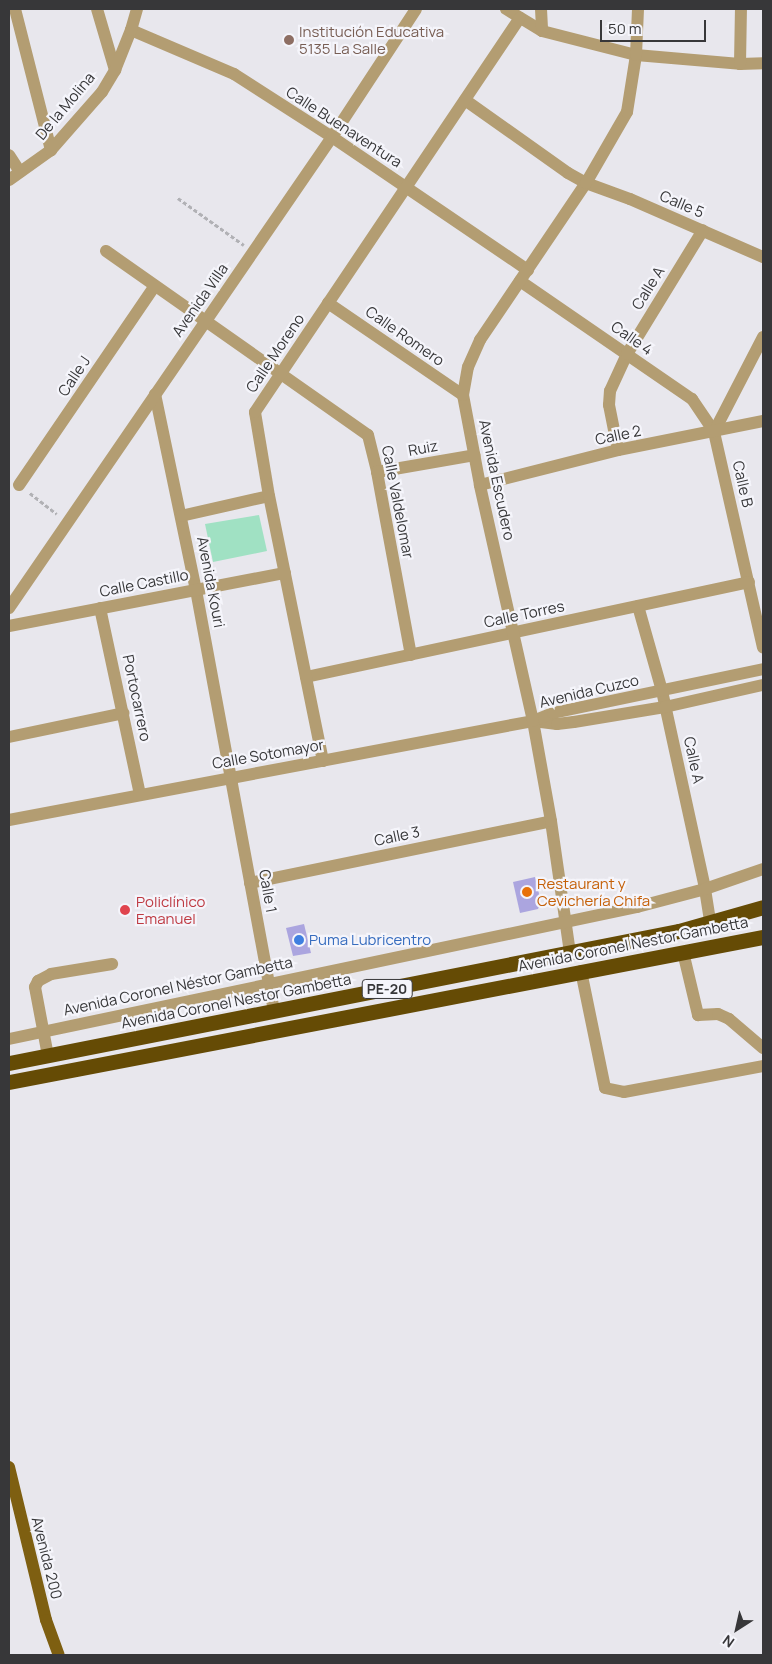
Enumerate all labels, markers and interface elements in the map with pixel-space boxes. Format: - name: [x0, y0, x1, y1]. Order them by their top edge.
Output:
- scale bar: [602, 10, 708, 42]
- text: 50 m: [608, 18, 642, 39]
- place label: Institución Educativa 5135 La Salle: [299, 22, 444, 57]
- marker: Institución Educativa 5135 La Salle: [283, 34, 295, 46]
- street label: De la Molina: [32, 69, 98, 143]
- street label: Calle Buenaventura: [283, 83, 405, 171]
- street label: Calle 5: [657, 187, 707, 221]
- street label: Avenida Villa: [168, 260, 232, 340]
- street label: Calle A: [628, 263, 668, 313]
- street label: Calle Romero: [362, 302, 448, 370]
- street label: Calle Moreno: [242, 310, 308, 396]
- street label: Calle 4: [608, 317, 656, 359]
- street label: Calle J: [54, 352, 94, 400]
- street label: Avenida Escudero: [475, 418, 519, 542]
- street label: Calle 2: [593, 421, 643, 449]
- street label: Ruiz: [407, 437, 439, 459]
- street label: Calle Valdelomar: [378, 444, 418, 560]
- street label: Calle B: [729, 459, 757, 509]
- street label: Avenida Kouri: [193, 535, 229, 629]
- street label: Calle Castillo: [98, 566, 190, 600]
- street label: Calle Torres: [482, 597, 566, 631]
- street label: Portocarrero: [119, 653, 155, 743]
- street label: Avenida Cuzco: [538, 671, 640, 711]
- street label: Calle Sotomayor: [211, 735, 325, 773]
- street label: Calle A: [680, 735, 708, 785]
- street label: Calle 3: [373, 822, 421, 850]
- street label: Calle 1: [255, 868, 281, 914]
- place label: Restaurant y Cevichería Chifa: [537, 874, 650, 909]
- marker: Restaurant y Cevichería Chifa: [521, 886, 533, 898]
- place label: Policlínico Emanuel: [136, 892, 205, 927]
- marker: Policlínico Emanuel: [118, 903, 132, 917]
- street label: Avenida Coronel Nestor Gambetta: [516, 913, 750, 975]
- place label: Puma Lubricentro: [309, 931, 431, 949]
- marker: Puma Lubricentro: [293, 934, 305, 946]
- street label: Avenida Coronel Néstor Gambetta: [62, 953, 294, 1019]
- street label: Avenida Coronel Nestor Gambetta: [119, 970, 353, 1032]
- road number: PE-20: [361, 978, 413, 1001]
- street label: Avenida 200: [28, 1515, 66, 1601]
- north arrow: [712, 1604, 762, 1654]
- text: N: [719, 1631, 738, 1652]

